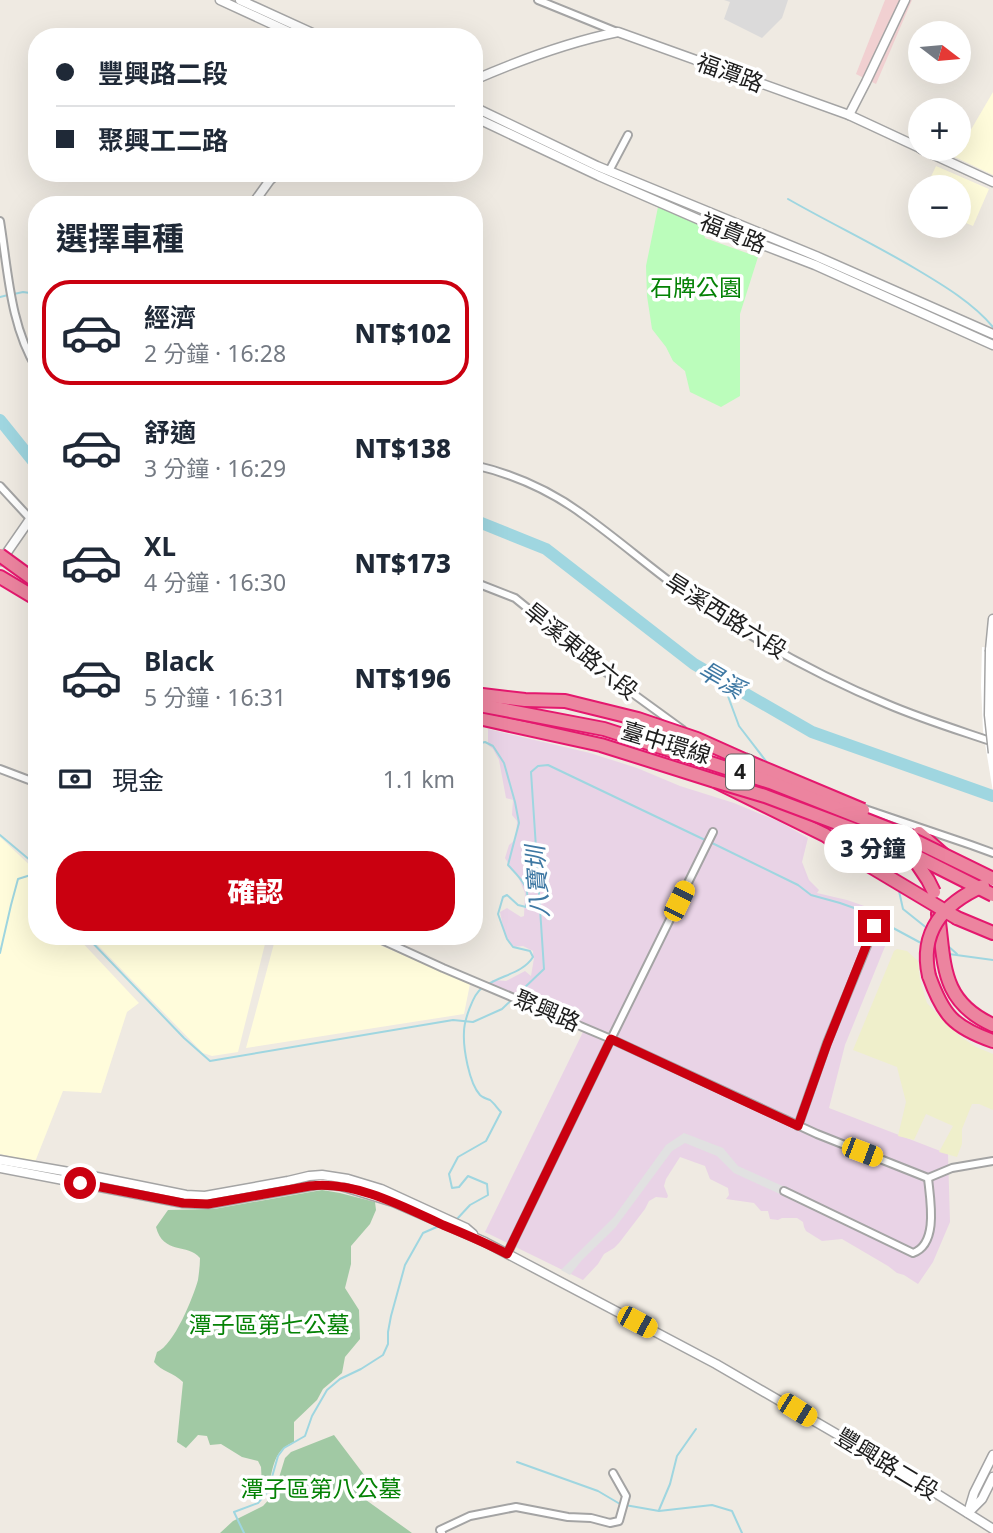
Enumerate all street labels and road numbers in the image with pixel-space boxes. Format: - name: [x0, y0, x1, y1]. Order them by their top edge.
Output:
- street label: 福潭路: [692, 45, 768, 99]
- street label: 福貴路: [695, 204, 771, 260]
- street label: 旱溪西路六段: [660, 565, 794, 665]
- street label: 旱溪東路六段: [518, 594, 645, 706]
- street label: 臺中環線: [618, 713, 715, 771]
- road number: 4: [726, 754, 754, 790]
- street label: 聚興路: [509, 982, 585, 1038]
- street label: 豐興路二段: [830, 1420, 945, 1506]

